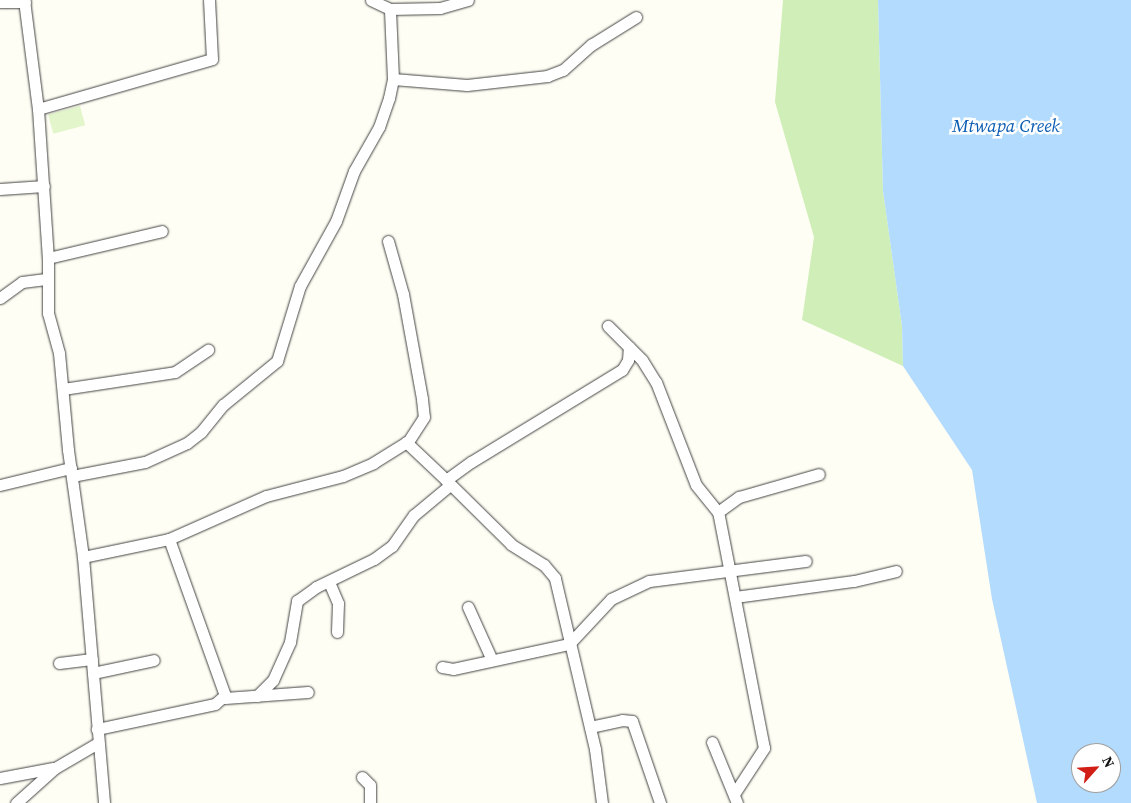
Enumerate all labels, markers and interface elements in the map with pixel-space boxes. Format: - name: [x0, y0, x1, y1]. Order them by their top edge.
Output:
- water label: Mtwapa Creek: [952, 115, 1060, 137]
- north arrow: [1071, 743, 1121, 793]
- text: N: [1097, 753, 1120, 771]

